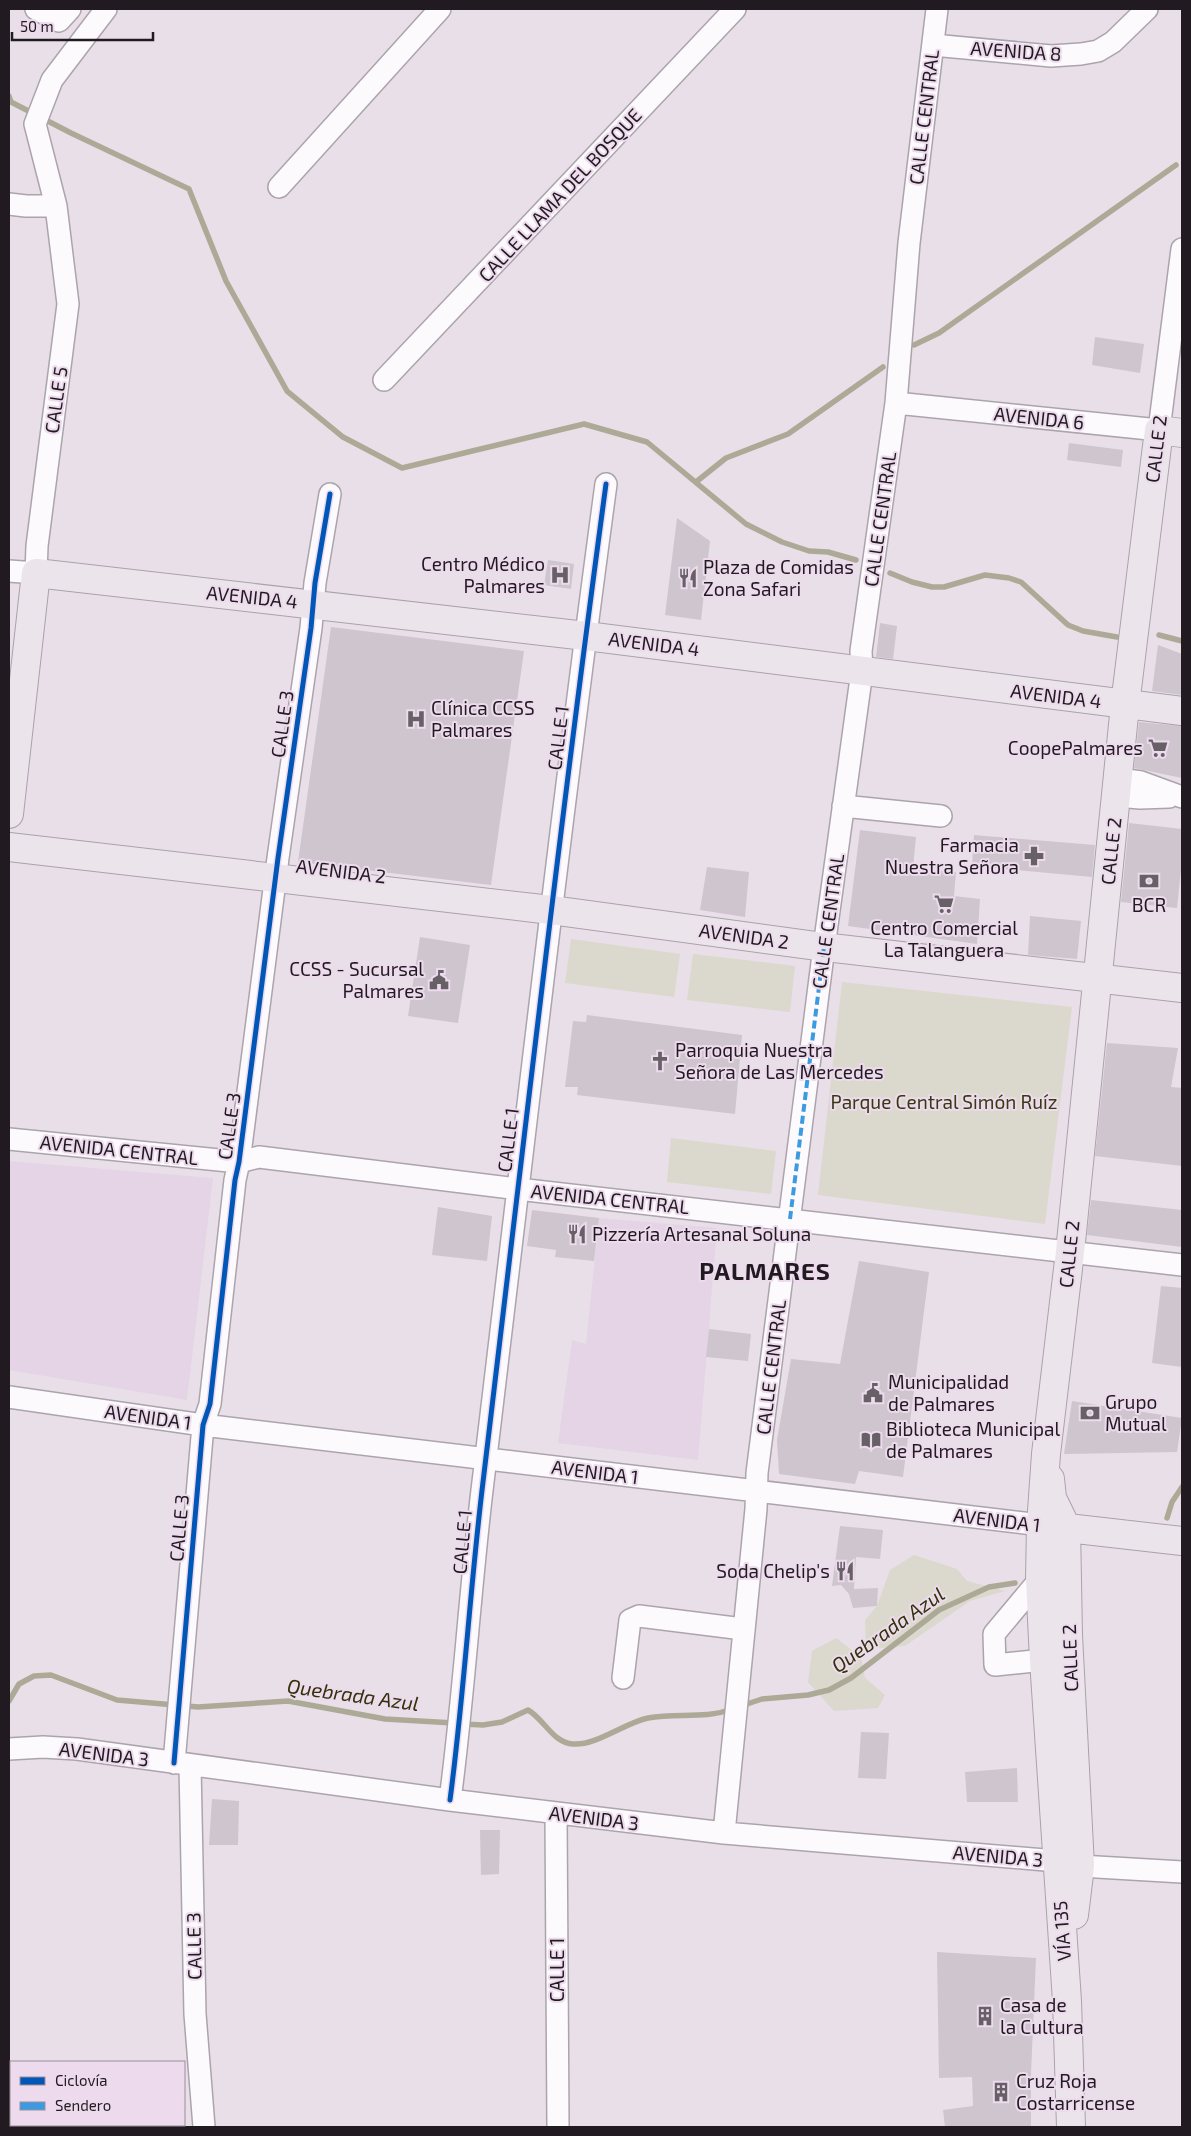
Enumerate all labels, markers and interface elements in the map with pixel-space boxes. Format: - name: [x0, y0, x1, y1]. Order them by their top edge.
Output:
- scale bar: [12, 10, 154, 42]
- text: 50 m: [20, 17, 54, 35]
- street label: AVENIDA 8: [970, 36, 1062, 65]
- street label: CALLE CENTRAL: [904, 48, 943, 186]
- street label: CALLE LLAMA DEL BOSQUE: [473, 103, 646, 286]
- street label: CALLE 5: [39, 365, 72, 435]
- street label: AVENIDA 6: [993, 401, 1085, 434]
- street label: CALLE 2: [1140, 414, 1171, 484]
- street label: CALLE CENTRAL: [859, 450, 900, 588]
- place label: Centro Médico Palmares: [421, 552, 545, 597]
- place label: Plaza de Comidas Zona Safari: [703, 555, 854, 600]
- hospital icon: Centro Médico Palmares: [549, 564, 571, 586]
- restaurant icon: Plaza de Comidas Zona Safari: [677, 567, 699, 589]
- street label: AVENIDA 4: [205, 580, 299, 613]
- street label: AVENIDA 4: [607, 627, 701, 660]
- street label: AVENIDA 4: [1009, 679, 1103, 712]
- street label: CALLE 3: [265, 689, 298, 759]
- place label: Clínica CCSS Palmares: [431, 696, 535, 741]
- street label: CALLE 1: [542, 704, 573, 771]
- hospital icon: Clínica CCSS Palmares: [405, 708, 427, 730]
- place label: CoopePalmares: [1008, 736, 1143, 759]
- supermarket icon: CoopePalmares: [1147, 737, 1169, 759]
- street label: CALLE 2: [1096, 816, 1125, 886]
- place label: Farmacia Nuestra Señora: [885, 833, 1019, 878]
- pharmacy icon: Farmacia Nuestra Señora: [1023, 845, 1045, 867]
- street label: CALLE CENTRAL: [807, 852, 848, 990]
- street label: AVENIDA 2: [295, 854, 387, 887]
- bank icon: BCR: [1138, 870, 1160, 892]
- supermarket icon: Centro Comercial La Talanguera: [933, 893, 955, 915]
- place label: BCR: [1132, 893, 1166, 916]
- place label: Centro Comercial La Talanguera: [870, 916, 1018, 961]
- street label: AVENIDA 2: [698, 918, 791, 953]
- place label: CCSS - Sucursal Palmares: [289, 957, 424, 1002]
- public building icon: CCSS - Sucursal Palmares: [428, 969, 450, 991]
- place label: Parroquia Nuestra Señora de Las Mercedes: [675, 1038, 884, 1083]
- church icon: Parroquia Nuestra Señora de Las Mercedes: [649, 1050, 671, 1072]
- park label: Parque Central Simón Ruíz: [831, 1090, 1057, 1113]
- street label: CALLE 3: [212, 1091, 245, 1161]
- street label: CALLE 1: [492, 1106, 523, 1173]
- street label: AVENIDA CENTRAL: [39, 1130, 200, 1169]
- street label: AVENIDA CENTRAL: [530, 1179, 691, 1218]
- street label: CALLE 2: [1054, 1219, 1083, 1289]
- place label: Pizzería Artesanal Soluna: [592, 1222, 811, 1245]
- restaurant icon: Pizzería Artesanal Soluna: [566, 1223, 588, 1245]
- district label: PALMARES: [699, 1256, 831, 1285]
- street label: CALLE CENTRAL: [751, 1298, 790, 1436]
- place label: Municipalidad de Palmares: [888, 1370, 1009, 1415]
- public building icon: Municipalidad de Palmares: [862, 1382, 884, 1404]
- place label: Grupo Mutual: [1105, 1390, 1167, 1435]
- street label: AVENIDA 1: [103, 1399, 193, 1434]
- bank icon: Grupo Mutual: [1079, 1402, 1101, 1424]
- place label: Biblioteca Municipal de Palmares: [886, 1417, 1061, 1462]
- library icon: Biblioteca Municipal de Palmares: [860, 1429, 882, 1451]
- street label: AVENIDA 1: [550, 1455, 640, 1488]
- street label: CALLE 3: [164, 1493, 193, 1563]
- street label: AVENIDA 1: [952, 1503, 1042, 1536]
- street label: CALLE 1: [447, 1509, 476, 1575]
- place label: Soda Chelip's: [716, 1559, 830, 1582]
- restaurant icon: Soda Chelip's: [834, 1560, 856, 1582]
- water label: Quebrada Azul: [826, 1581, 949, 1677]
- street label: CALLE 2: [1057, 1624, 1082, 1692]
- water label: Quebrada Azul: [286, 1673, 420, 1715]
- street label: AVENIDA 3: [58, 1737, 150, 1770]
- street label: AVENIDA 3: [548, 1801, 640, 1834]
- street label: AVENIDA 3: [952, 1840, 1044, 1871]
- street label: VÍA 135: [1048, 1900, 1075, 1962]
- street label: CALLE 3: [181, 1912, 206, 1980]
- street label: CALLE 1: [545, 1938, 568, 2002]
- place label: Casa de la Cultura: [1000, 1993, 1084, 2038]
- building icon: Casa de la Cultura: [974, 2005, 996, 2027]
- legend: [10, 2061, 185, 2126]
- place label: Cruz Roja Costarricense: [1016, 2069, 1135, 2114]
- text: Ciclovía: [55, 2071, 107, 2089]
- building icon: Cruz Roja Costarricense: [990, 2081, 1012, 2103]
- text: Sendero: [55, 2096, 111, 2114]

